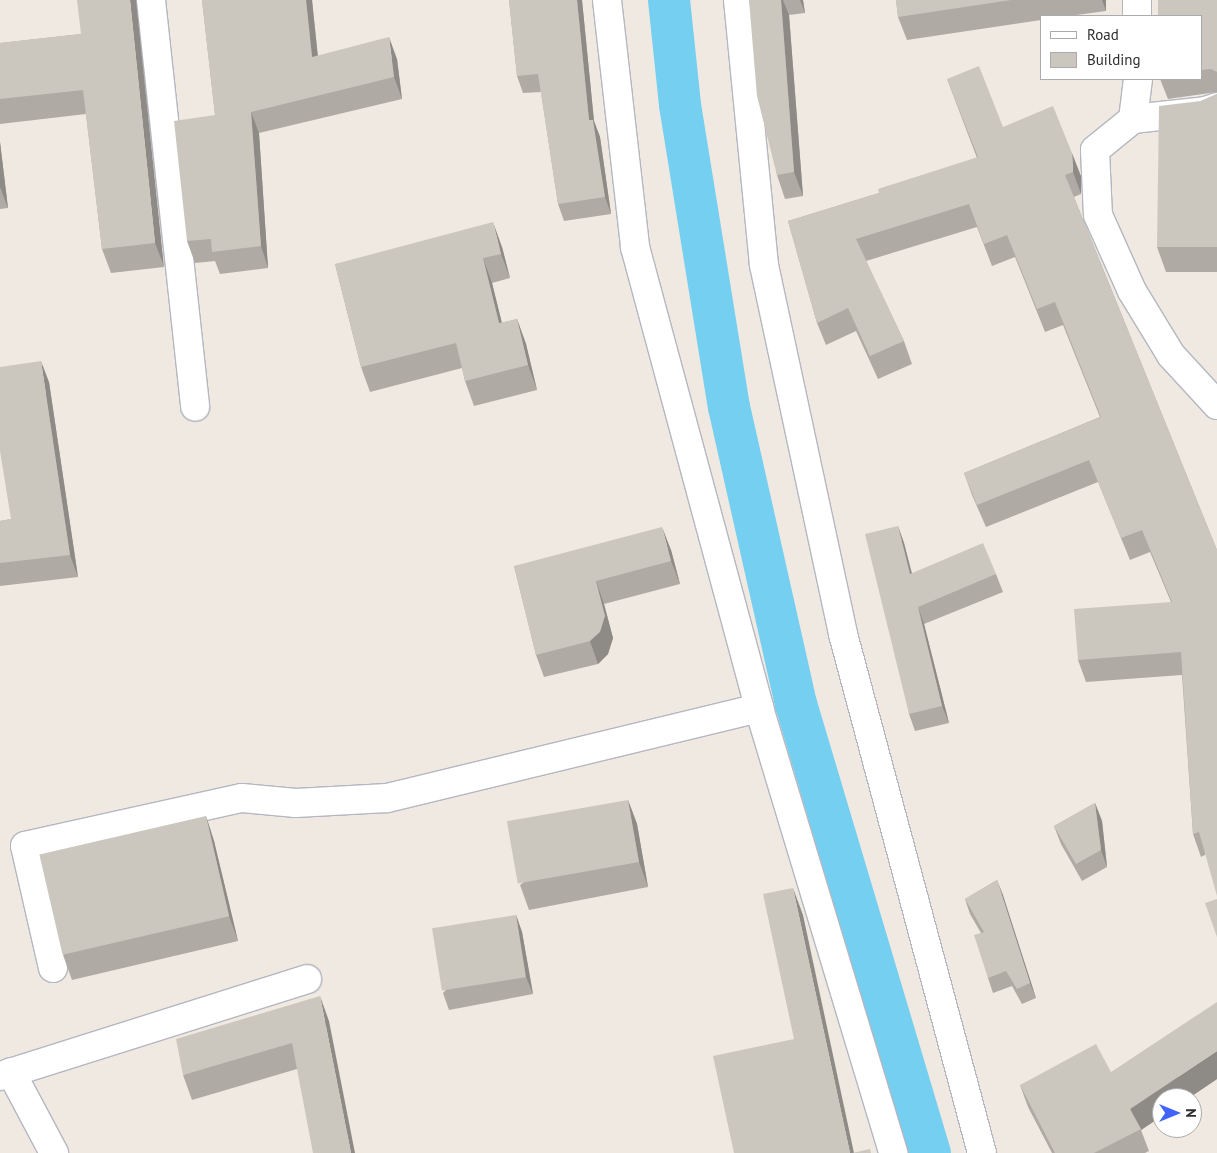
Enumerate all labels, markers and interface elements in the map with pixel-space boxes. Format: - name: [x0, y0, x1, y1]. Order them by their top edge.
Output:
- legend: [1040, 15, 1202, 80]
- text: Road: [1087, 25, 1119, 44]
- text: Building: [1087, 50, 1141, 69]
- north arrow: [1152, 1088, 1202, 1138]
- text: N: [1182, 1108, 1200, 1118]

